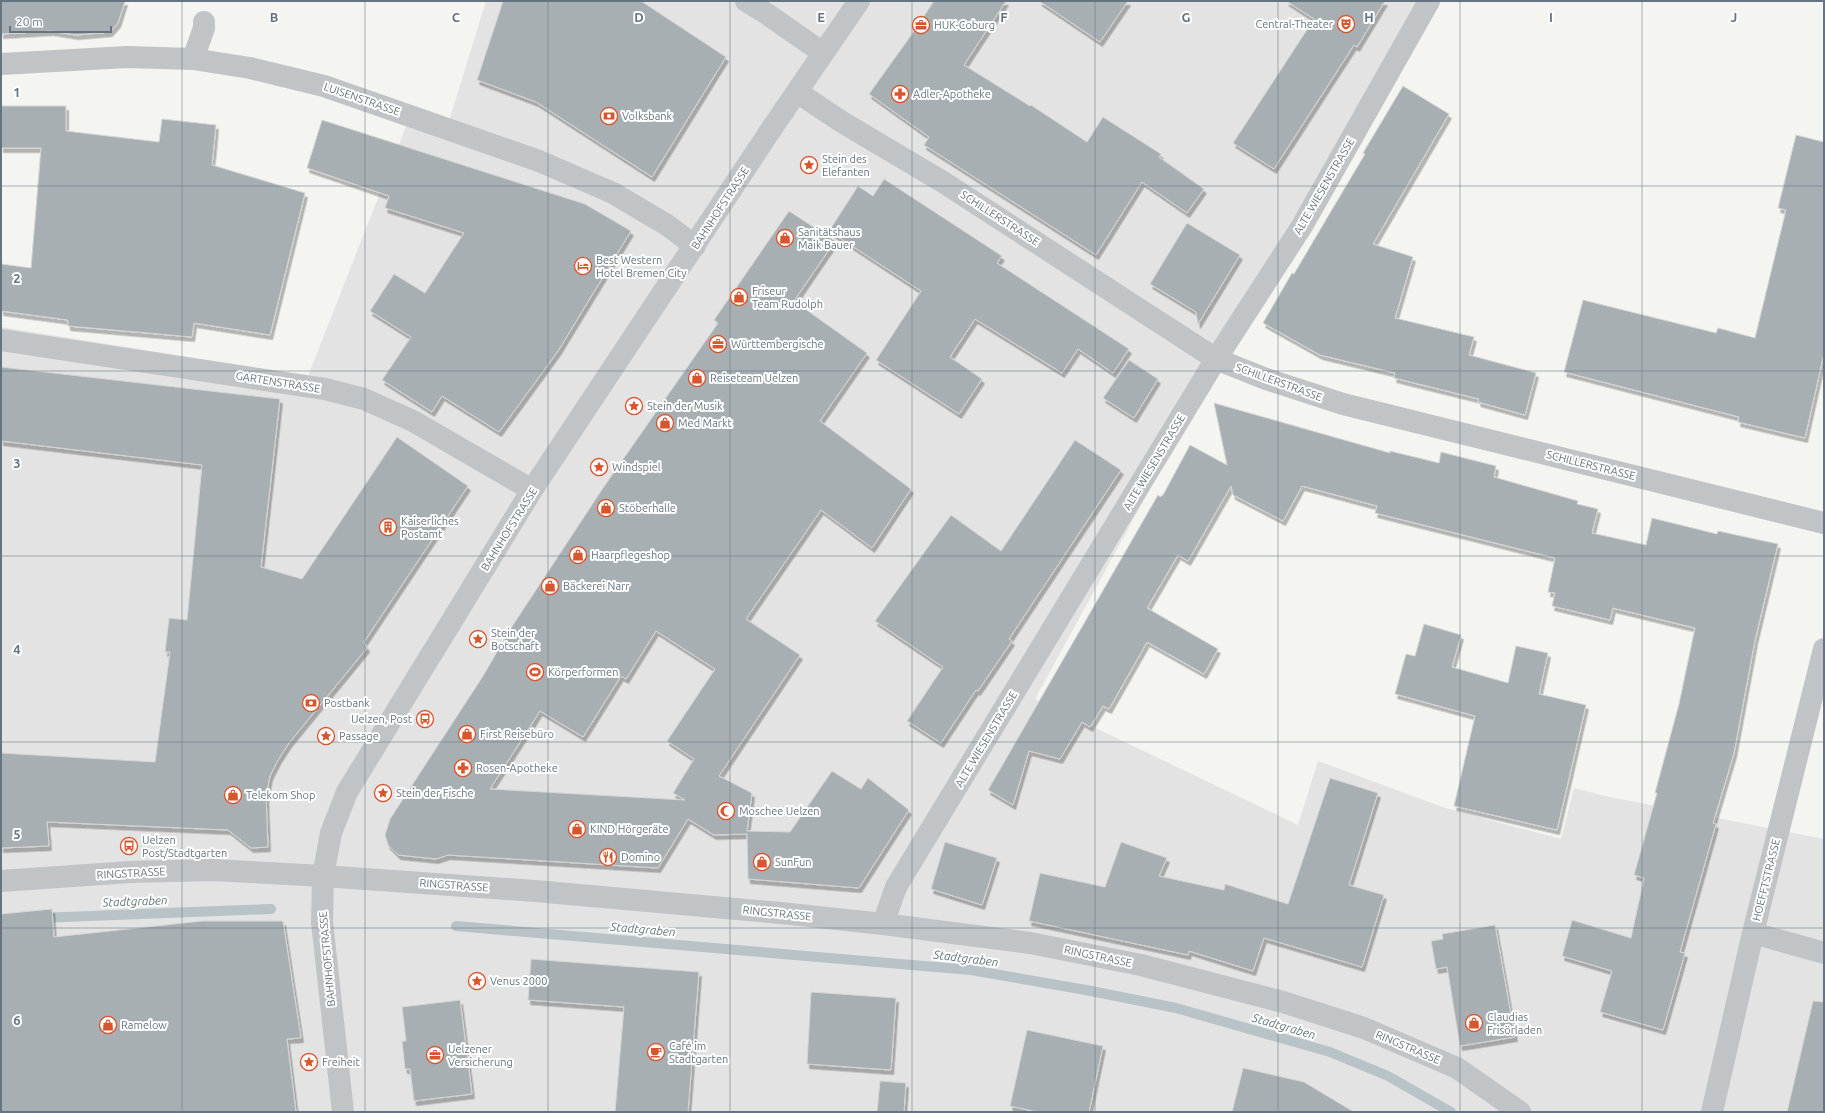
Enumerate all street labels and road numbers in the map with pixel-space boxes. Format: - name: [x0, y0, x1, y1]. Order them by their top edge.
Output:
- street label: LUISENSTRASSE: [322, 80, 402, 118]
- street label: ALTE WIESENSTRASSE: [1291, 136, 1357, 236]
- street label: BAHNHOFSTRASSE: [689, 165, 751, 251]
- street label: SCHILLERSTRASSE: [958, 188, 1042, 248]
- street label: SCHILLERSTRASSE: [1234, 361, 1324, 403]
- street label: GARTENSTRASSE: [235, 369, 321, 395]
- street label: ALTE WIESENSTRASSE: [1121, 412, 1187, 512]
- street label: SCHILLERSTRASSE: [1545, 448, 1637, 482]
- street label: BAHNHOFSTRASSE: [479, 485, 539, 573]
- street label: ALTE WIESENSTRASSE: [953, 689, 1019, 789]
- street label: HOEFFTSTRASSE: [1750, 838, 1782, 922]
- street label: RINGSTRASSE: [96, 865, 166, 881]
- street label: RINGSTRASSE: [419, 877, 489, 893]
- street label: RINGSTRASSE: [742, 903, 812, 923]
- street label: BAHNHOFSTRASSE: [317, 911, 337, 1007]
- street label: RINGSTRASSE: [1063, 943, 1133, 969]
- street label: RINGSTRASSE: [1374, 1028, 1442, 1066]

